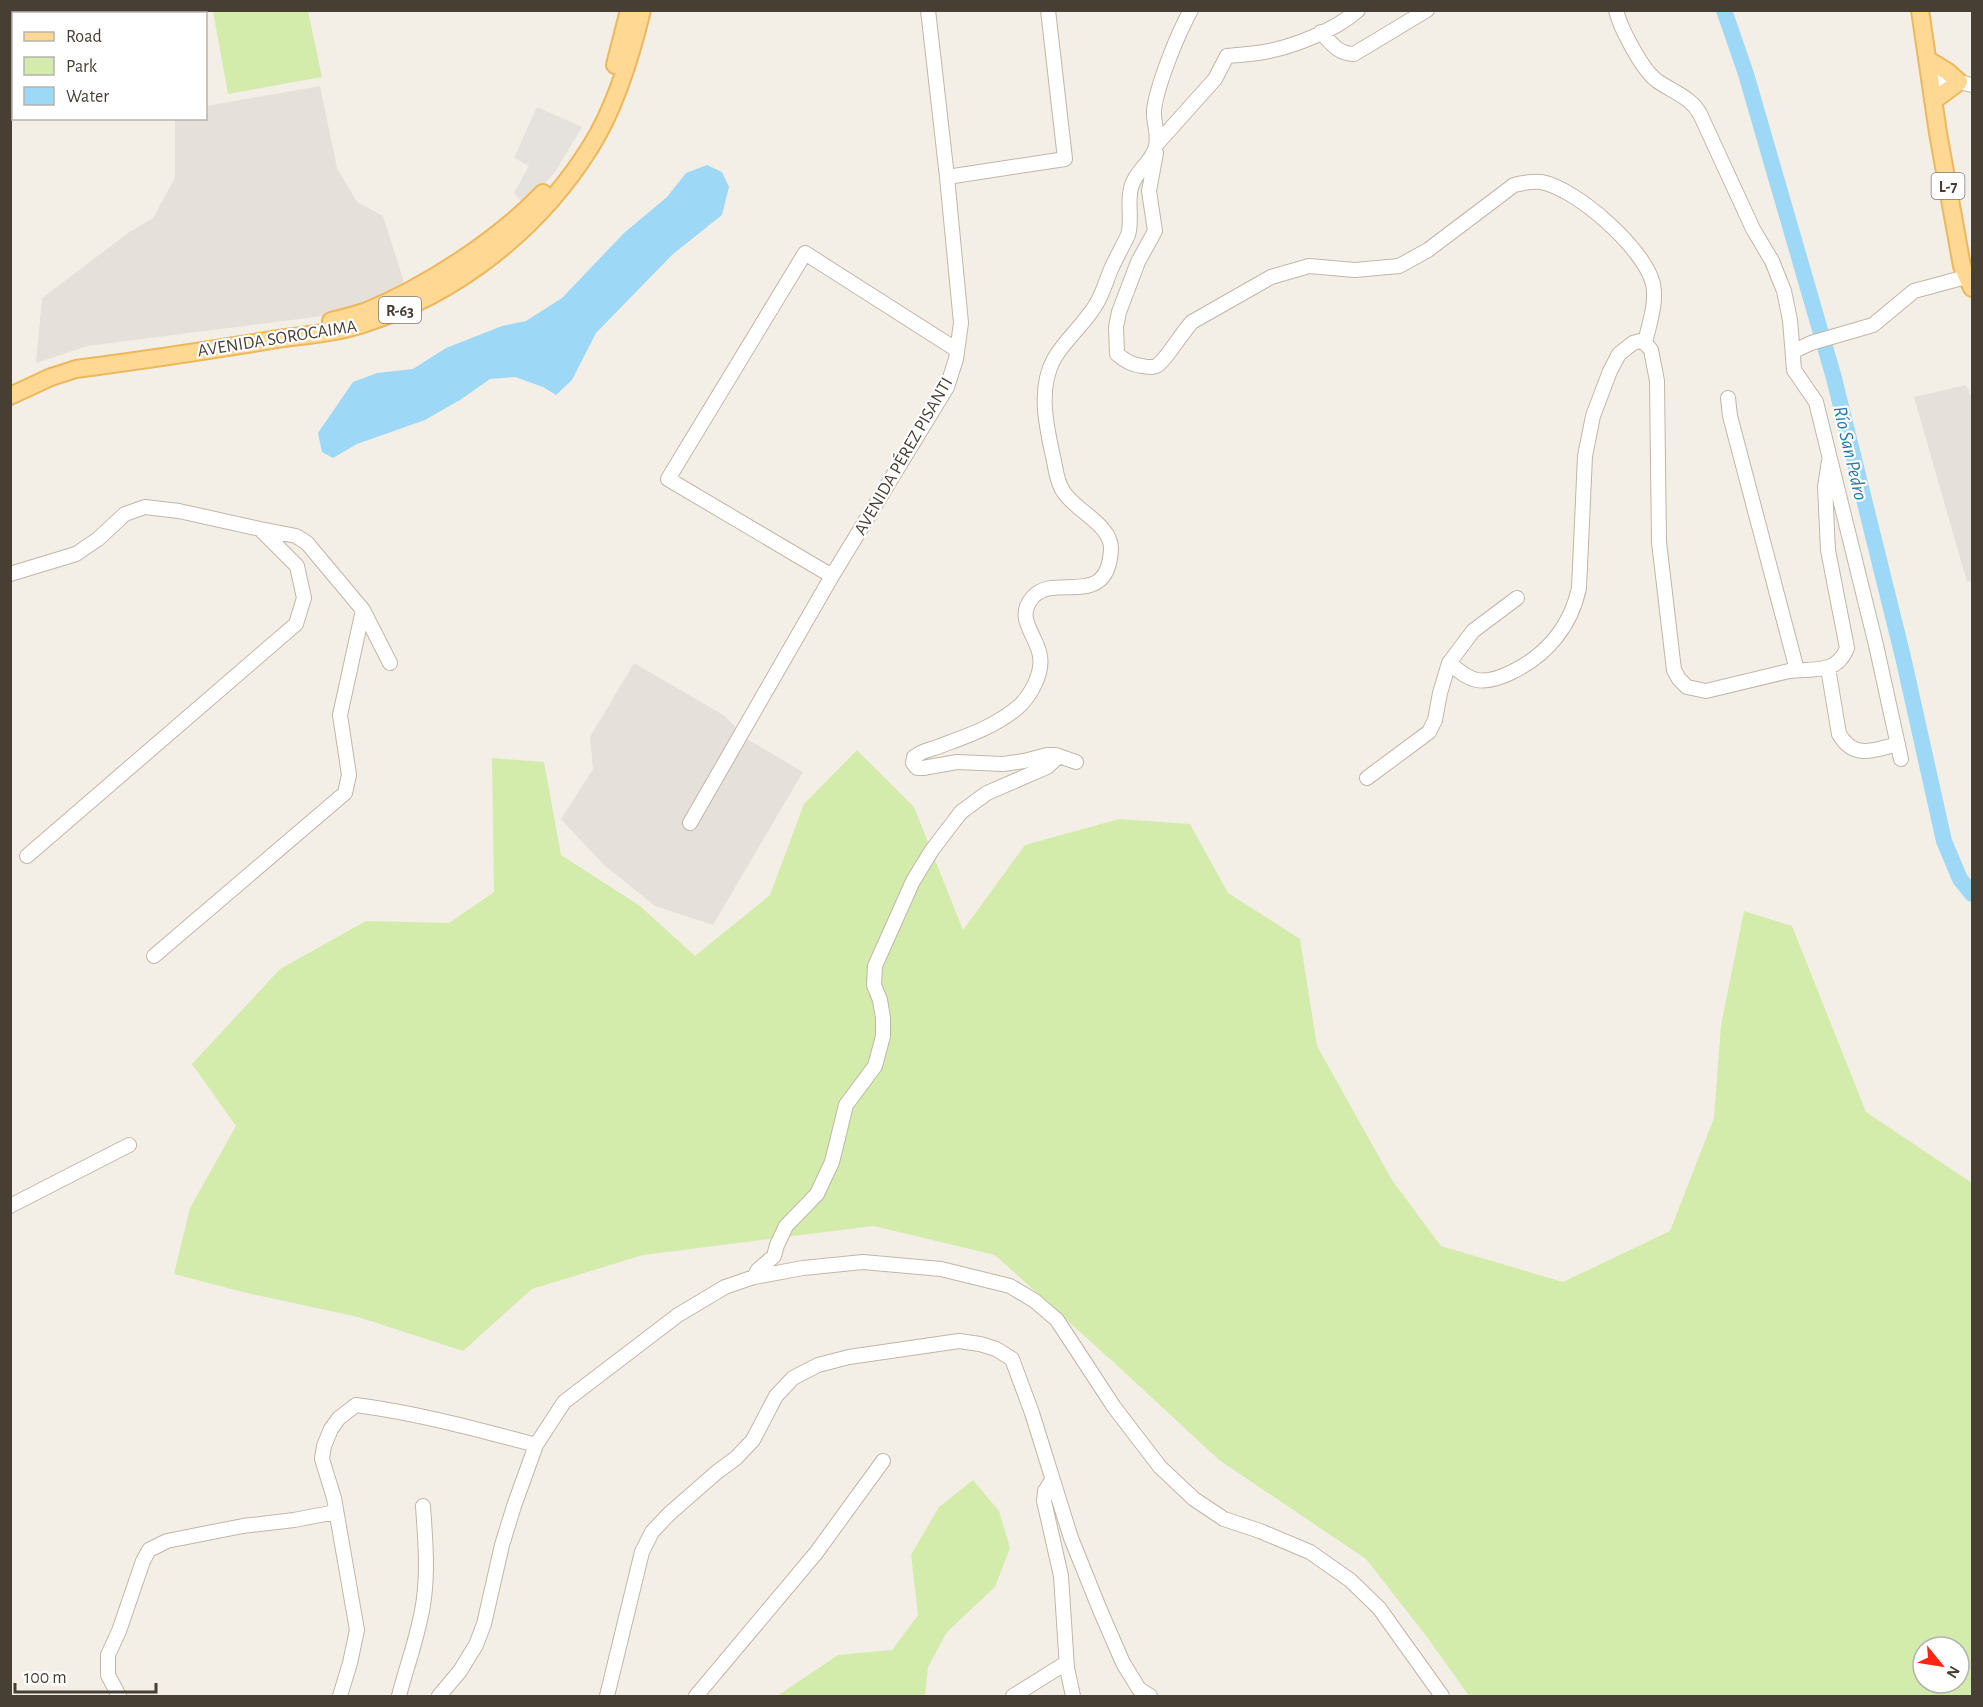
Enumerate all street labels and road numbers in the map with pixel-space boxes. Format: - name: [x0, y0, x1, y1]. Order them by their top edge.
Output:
- road number: L-7: [1932, 173, 1964, 199]
- road number: R-63: [379, 297, 421, 323]
- street label: AVENIDA SOROCAIMA: [196, 317, 359, 360]
- street label: AVENIDA PÉREZ PISANTI: [849, 373, 956, 538]

